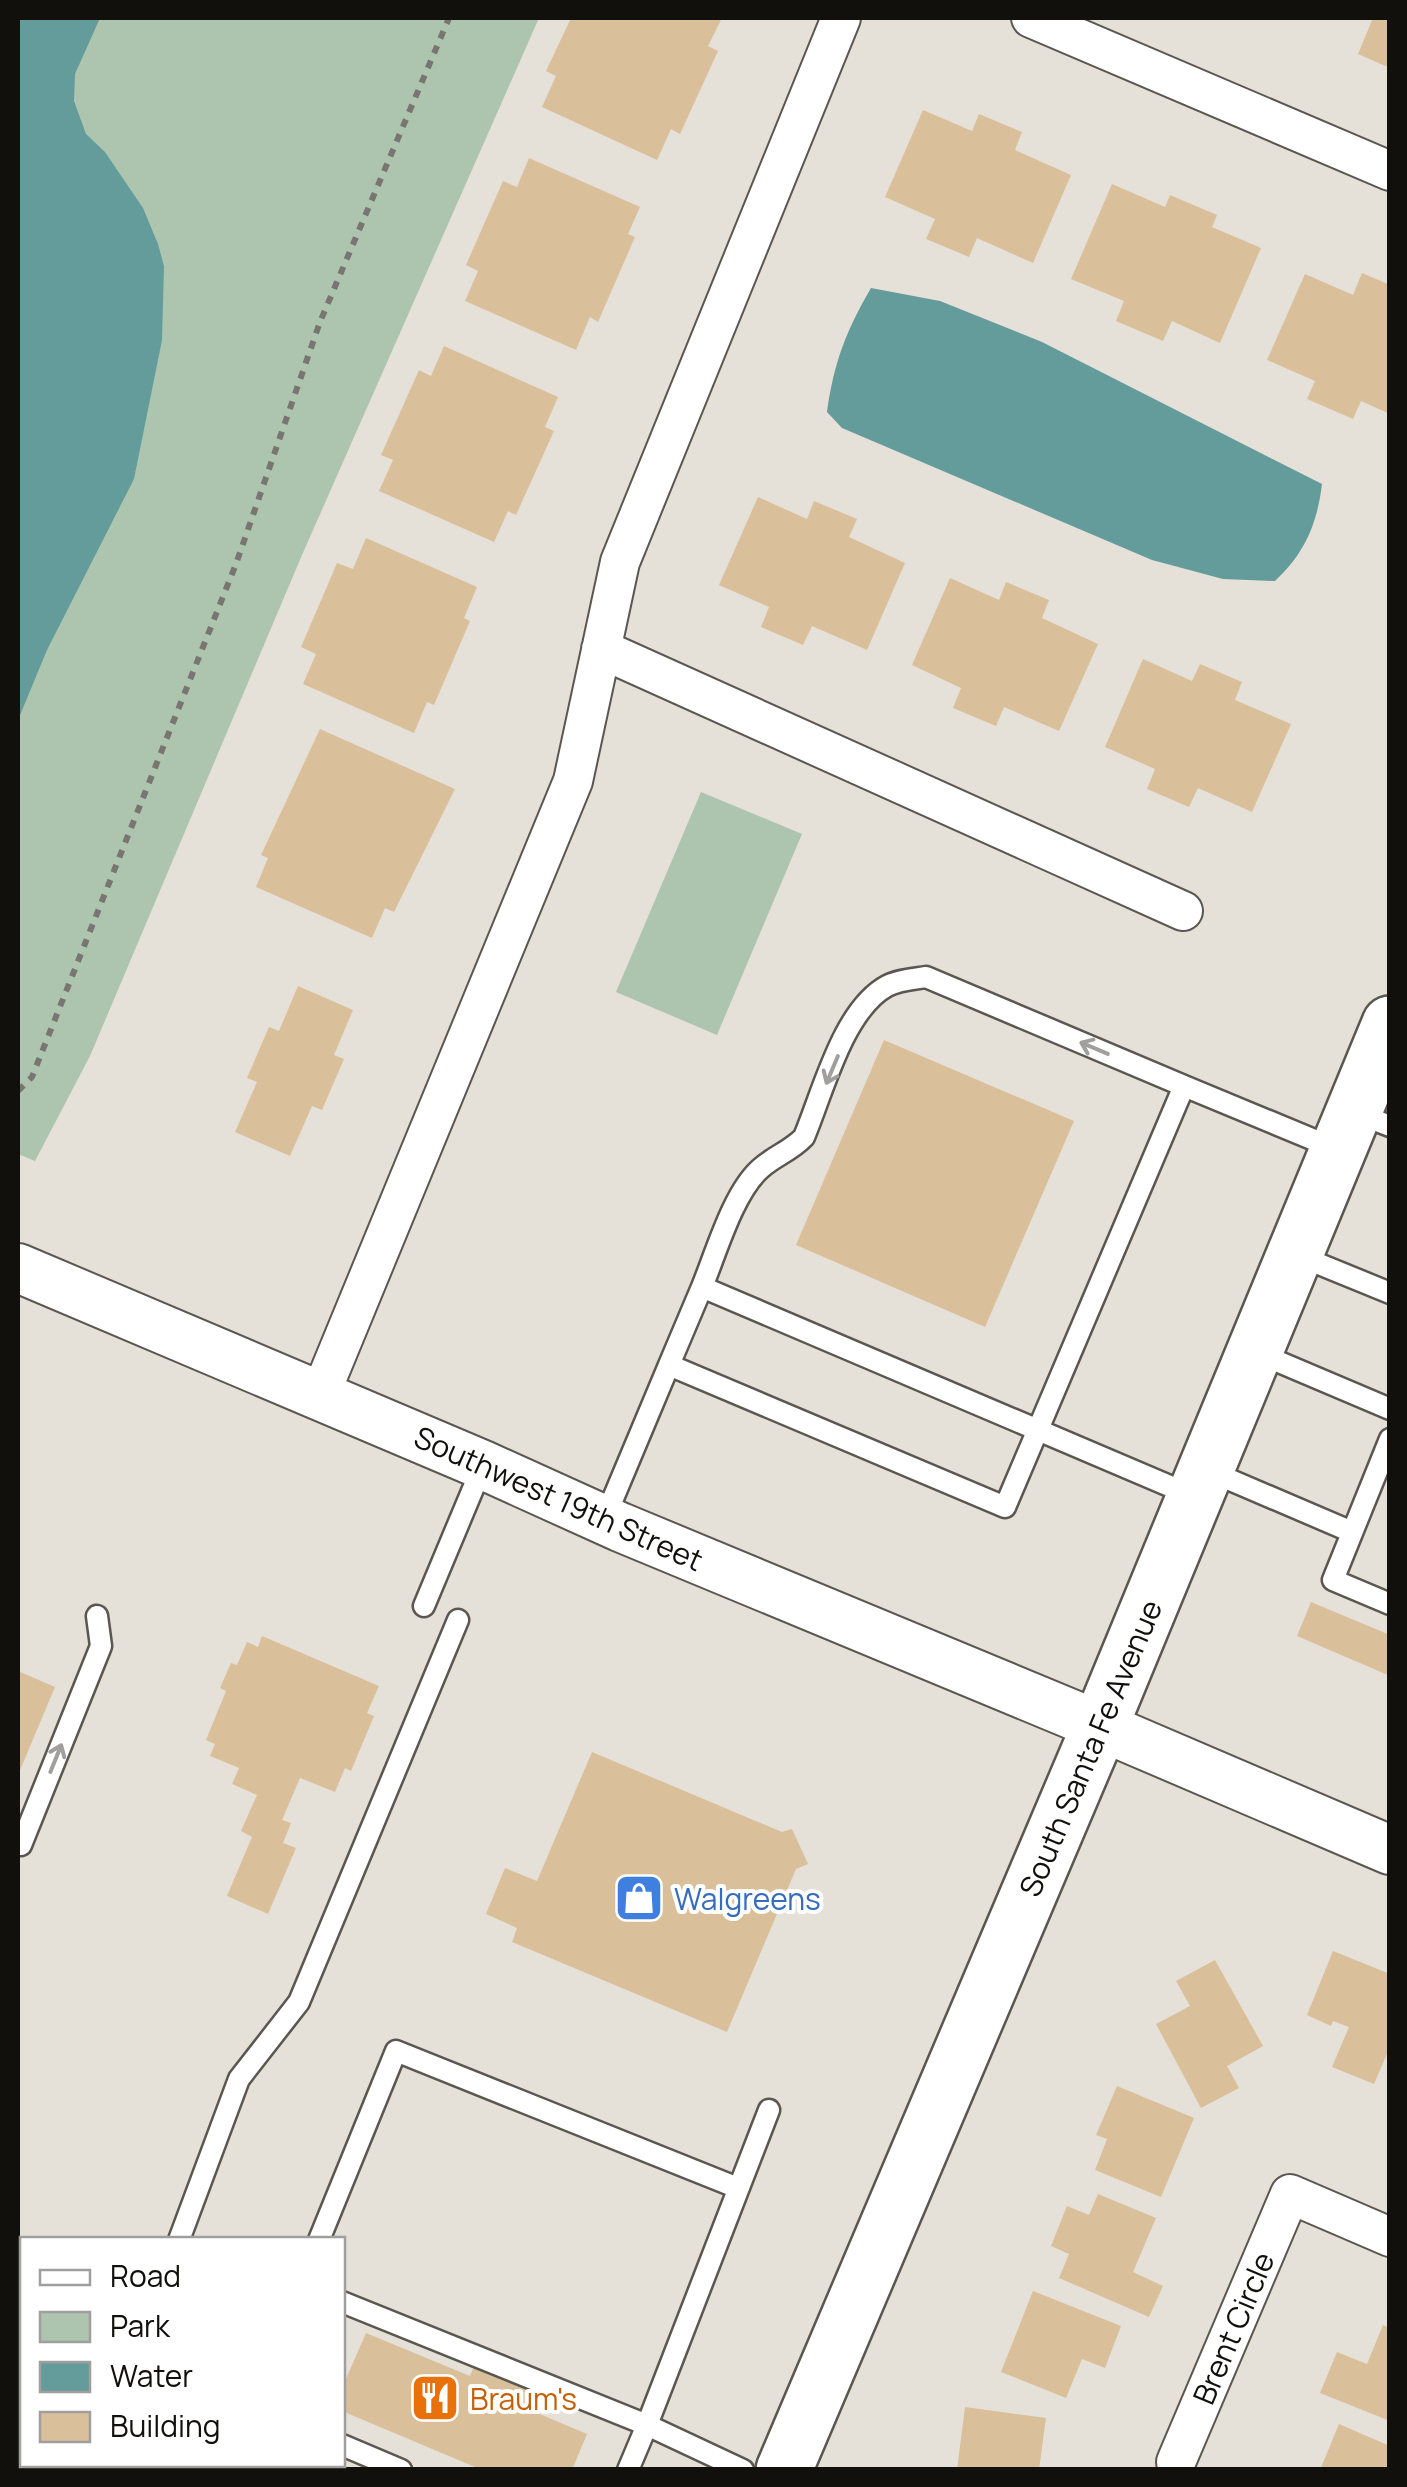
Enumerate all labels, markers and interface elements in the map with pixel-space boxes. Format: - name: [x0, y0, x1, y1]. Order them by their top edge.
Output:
- one-way arrow: [1079, 1038, 1110, 1056]
- one-way arrow: [821, 1054, 839, 1085]
- street label: Southwest 19th Street: [408, 1416, 710, 1580]
- street label: South Santa Fe Avenue: [1009, 1593, 1171, 1903]
- one-way arrow: [49, 1743, 67, 1774]
- shop icon: Walgreens: [613, 1872, 665, 1924]
- place label: Walgreens: [674, 1878, 821, 1919]
- legend: [20, 2237, 345, 2467]
- street label: Brent Circle: [1183, 2246, 1283, 2410]
- text: Road: [110, 2255, 181, 2296]
- text: Park: [110, 2305, 171, 2346]
- text: Water: [110, 2355, 193, 2396]
- restaurant icon: Braum's: [409, 2372, 461, 2424]
- place label: Braum's: [470, 2378, 577, 2419]
- text: Building: [110, 2405, 221, 2446]

